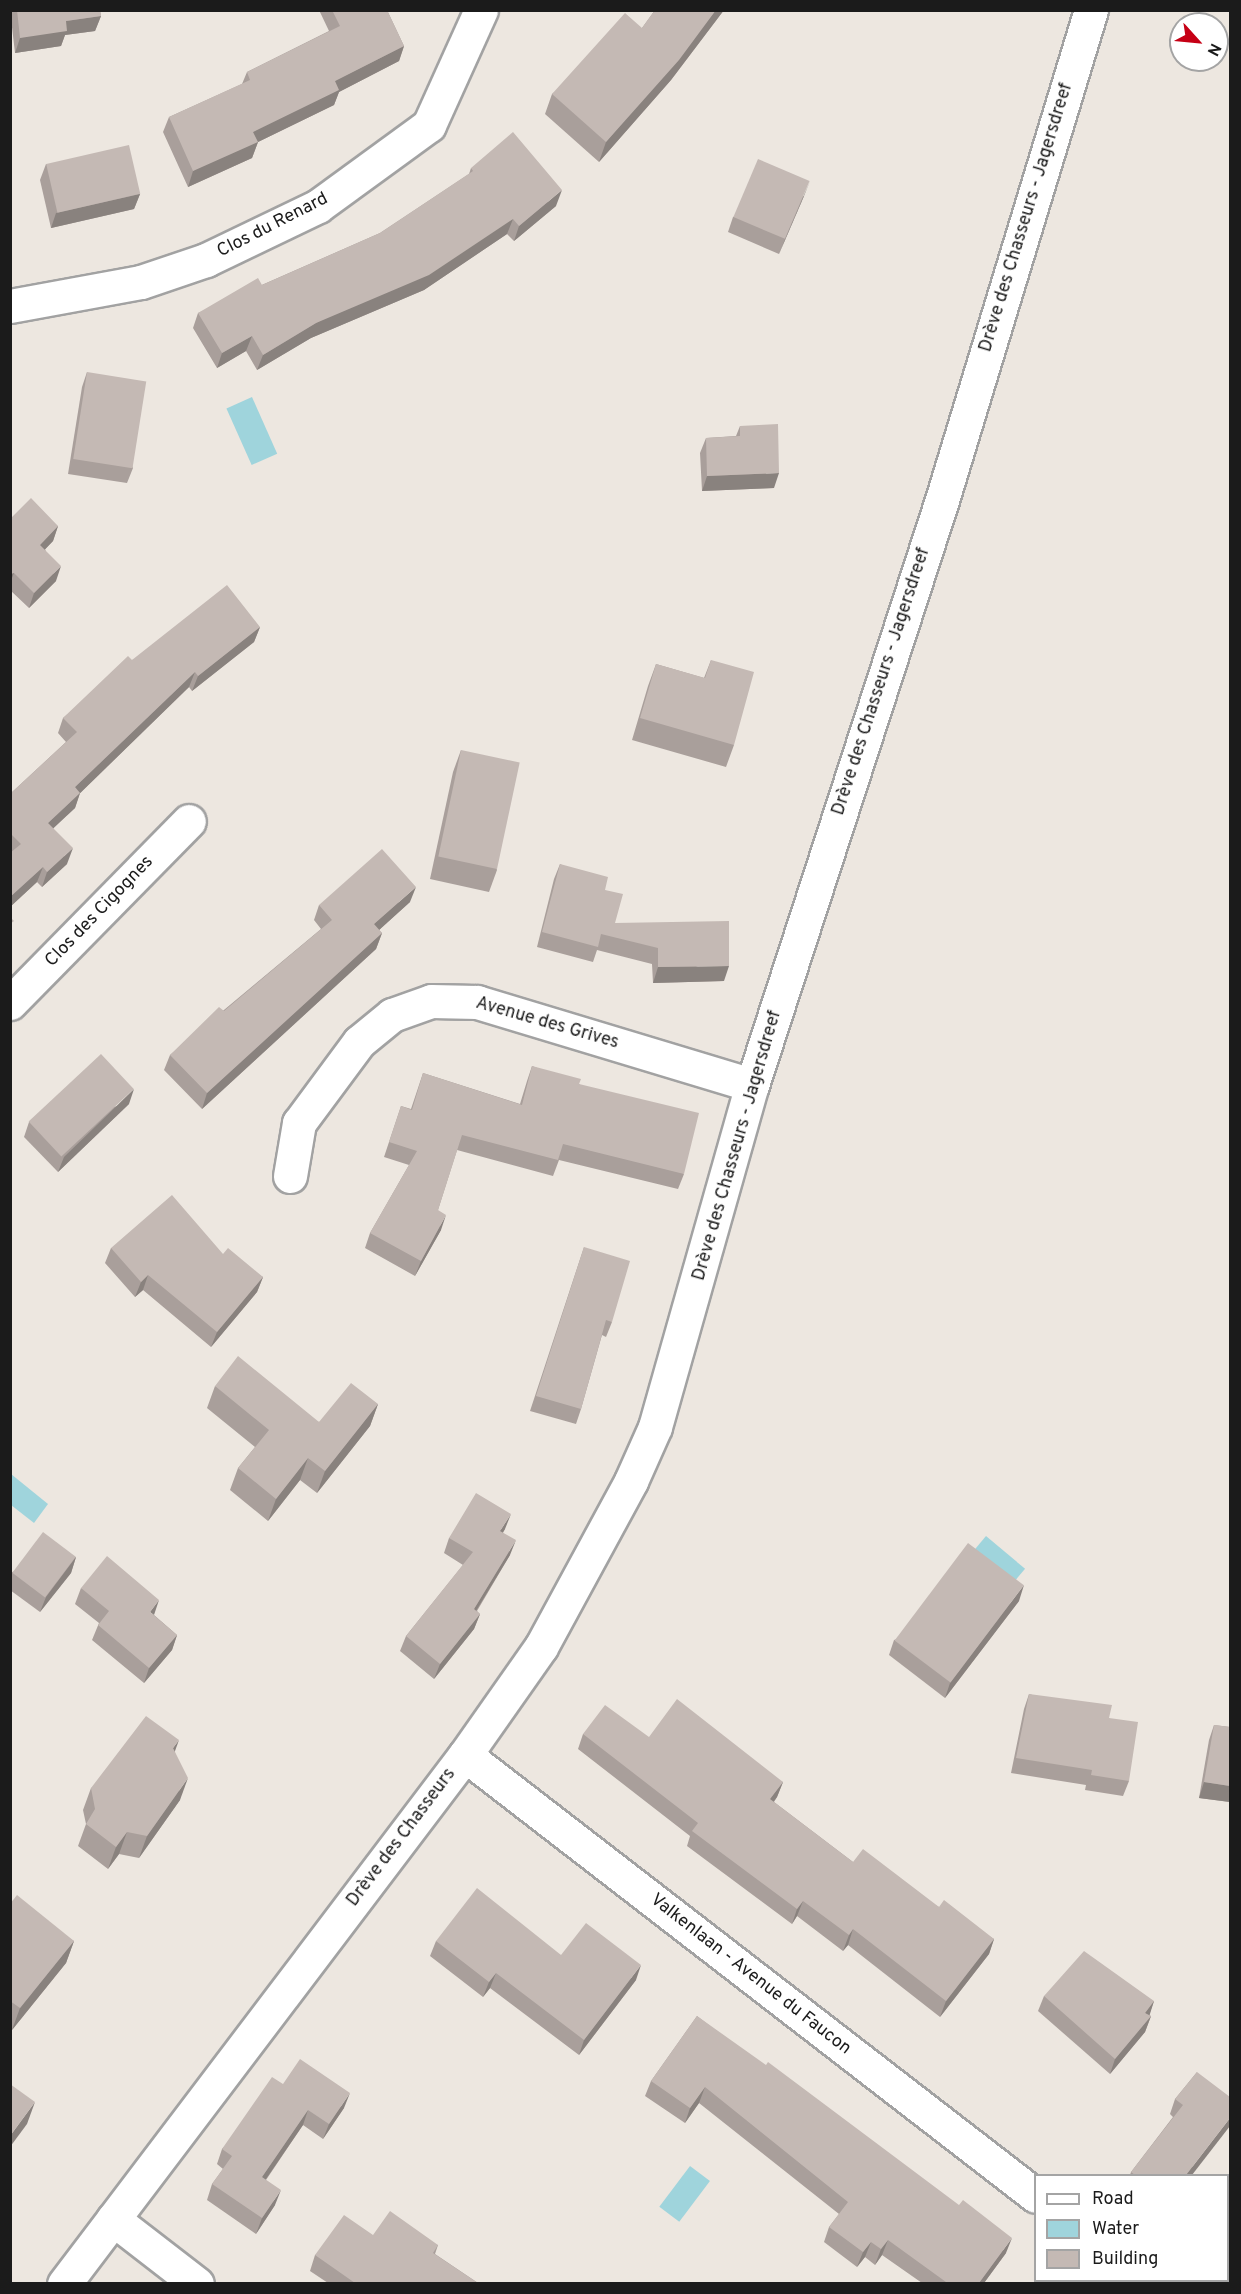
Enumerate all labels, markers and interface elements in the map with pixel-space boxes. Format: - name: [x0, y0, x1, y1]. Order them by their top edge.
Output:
- north arrow: [1169, 12, 1229, 72]
- text: N: [1202, 40, 1225, 59]
- street label: Drève des Chasseurs - Jagersdreef: [976, 81, 1078, 355]
- street label: Clos du Renard: [214, 189, 332, 263]
- street label: Drève des Chasseurs - Jagersdreef: [828, 546, 936, 818]
- street label: Clos des Cigognes: [41, 852, 159, 972]
- street label: Avenue des Grives: [473, 993, 621, 1055]
- street label: Drève des Chasseurs - Jagersdreef: [689, 1009, 787, 1283]
- street label: Drève des Chasseurs: [343, 1765, 461, 1911]
- street label: Valkenlaan - Avenue du Faucon: [645, 1890, 855, 2060]
- legend: [1034, 2174, 1229, 2282]
- text: Road: [1092, 2188, 1134, 2211]
- text: Water: [1092, 2218, 1139, 2241]
- text: Building: [1092, 2248, 1158, 2271]

